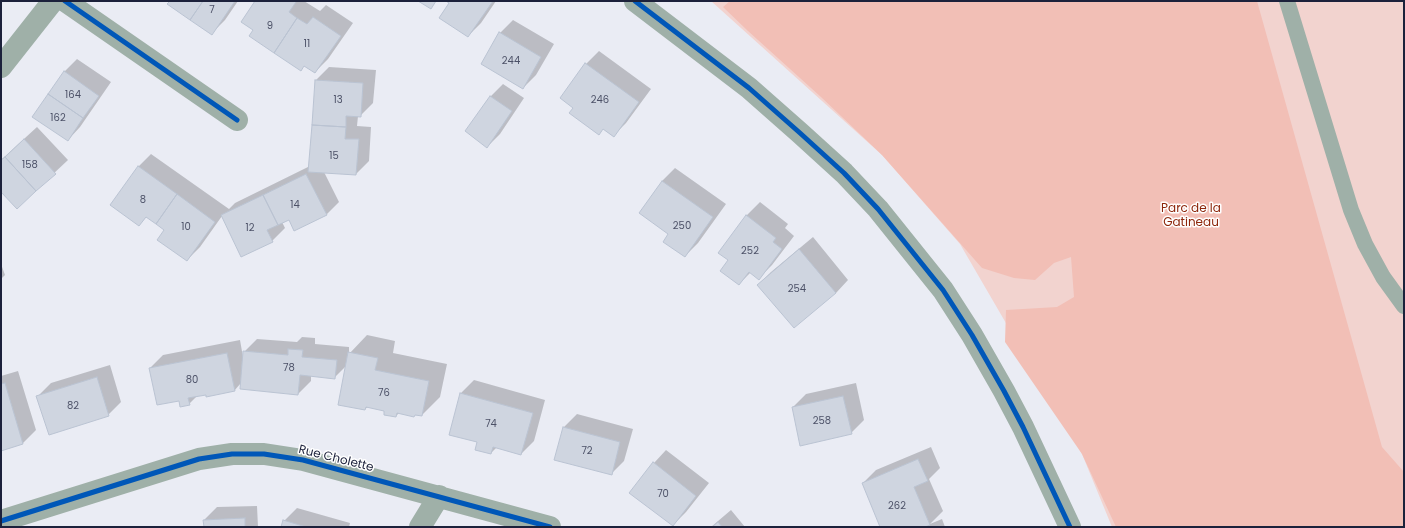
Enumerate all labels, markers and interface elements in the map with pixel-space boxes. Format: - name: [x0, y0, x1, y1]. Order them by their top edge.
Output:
- house number: 7: [209, 4, 215, 16]
- house number: 9: [267, 20, 273, 32]
- house number: 11: [304, 38, 310, 50]
- house number: 244: [502, 55, 520, 67]
- house number: 164: [65, 89, 81, 101]
- house number: 13: [333, 94, 343, 106]
- house number: 246: [591, 94, 609, 106]
- house number: 162: [50, 112, 66, 124]
- house number: 15: [329, 150, 339, 162]
- house number: 158: [22, 159, 38, 171]
- house number: 8: [140, 194, 146, 206]
- house number: 14: [290, 199, 300, 211]
- park label: Parc de la Gatineau: [1161, 202, 1221, 230]
- house number: 250: [673, 220, 691, 232]
- house number: 10: [181, 221, 191, 233]
- house number: 12: [246, 222, 254, 234]
- house number: 252: [741, 245, 759, 257]
- house number: 254: [788, 283, 806, 295]
- house number: 78: [283, 362, 295, 374]
- house number: 80: [186, 374, 198, 386]
- house number: 76: [378, 387, 390, 399]
- house number: 82: [67, 400, 79, 412]
- house number: 258: [813, 415, 831, 427]
- house number: 74: [485, 418, 497, 430]
- street label: Rue Cholette: [297, 443, 375, 475]
- house number: 72: [581, 445, 593, 457]
- house number: 70: [657, 488, 669, 500]
- house number: 262: [888, 500, 906, 512]

